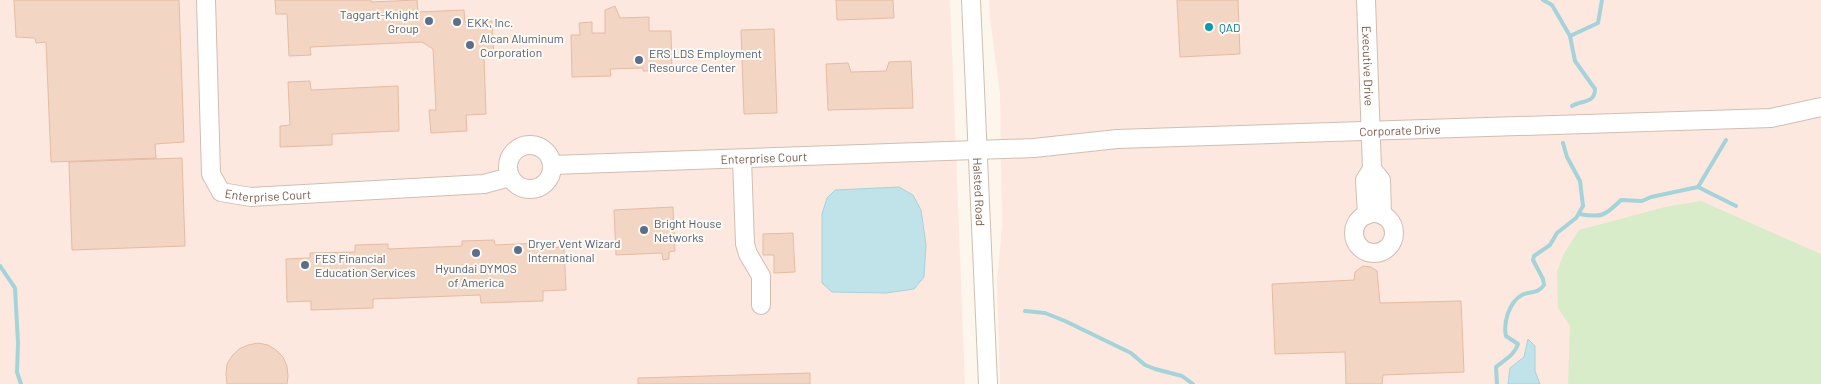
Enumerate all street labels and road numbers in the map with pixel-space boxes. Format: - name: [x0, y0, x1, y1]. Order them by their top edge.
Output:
- street label: Executive Drive: [1360, 26, 1377, 106]
- street label: Corporate Drive: [1359, 122, 1441, 138]
- street label: Enterprise Court: [720, 149, 807, 166]
- street label: Halsted Road: [971, 157, 988, 226]
- street label: Enterprise Court: [224, 186, 312, 204]

